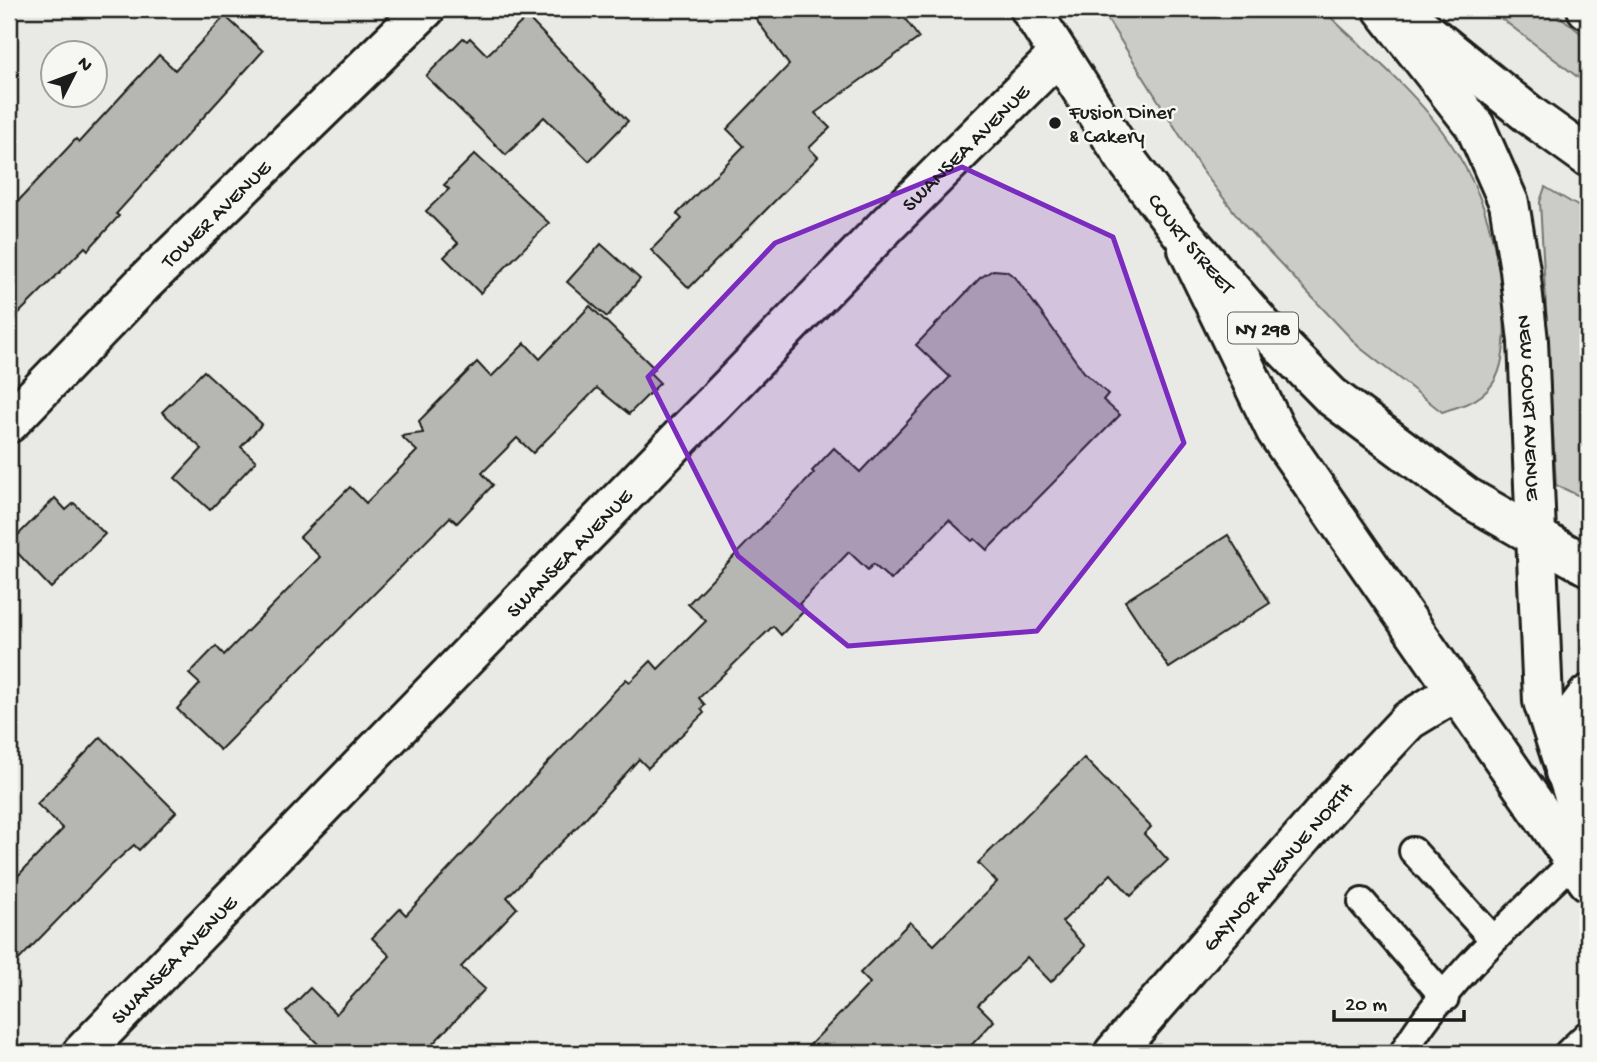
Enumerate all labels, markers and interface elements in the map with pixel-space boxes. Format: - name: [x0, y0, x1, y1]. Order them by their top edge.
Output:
- north arrow: [38, 38, 108, 108]
- text: N: [71, 53, 97, 77]
- street label: SWANSEA AVENUE: [898, 80, 1037, 219]
- place label: Fusion Diner & Cakery: [1068, 102, 1176, 151]
- marker: Fusion Diner & Cakery: [1047, 115, 1063, 131]
- street label: TOWER AVENUE: [157, 156, 279, 276]
- street label: COURT STREET: [1140, 190, 1239, 302]
- road number: NY 298: [1228, 312, 1298, 344]
- street label: NEW COURT AVENUE: [1509, 314, 1544, 502]
- street label: SWANSEA AVENUE: [503, 485, 640, 625]
- street label: GAYNOR AVENUE NORTH: [1199, 778, 1361, 958]
- street label: SWANSEA AVENUE: [108, 891, 245, 1031]
- scale bar: [1334, 978, 1464, 1022]
- text: 20 m: [1345, 994, 1387, 1019]

